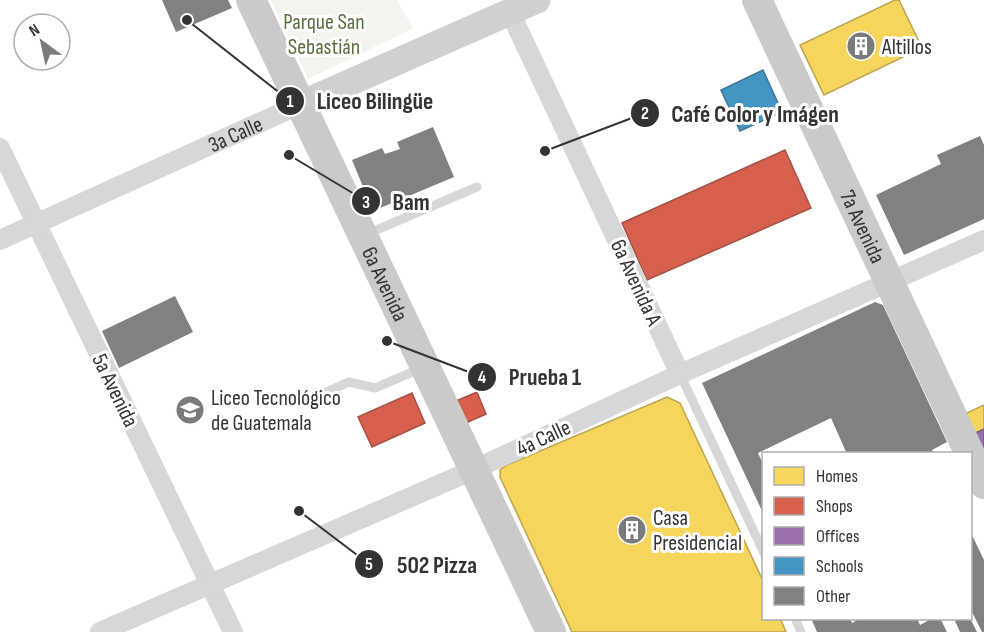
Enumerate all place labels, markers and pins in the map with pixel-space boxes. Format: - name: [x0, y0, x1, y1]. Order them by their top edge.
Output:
- building icon: Altillos: [845, 30, 877, 62]
- place label: Altillos: [881, 34, 932, 61]
- callout: Liceo Bilingüe: [275, 80, 445, 122]
- callout: Café Color y Imágen: [630, 92, 851, 134]
- callout: Bam: [351, 180, 442, 222]
- callout: Prueba 1: [467, 356, 593, 398]
- place label: Liceo Tecnológico de Guatemala: [211, 385, 341, 437]
- school or university icon: Liceo Tecnológico de Guatemala: [174, 394, 206, 426]
- place label: Casa Presidencial: [653, 505, 742, 557]
- building icon: Casa Presidencial: [616, 514, 648, 546]
- callout: 502 Pizza: [354, 543, 489, 585]

